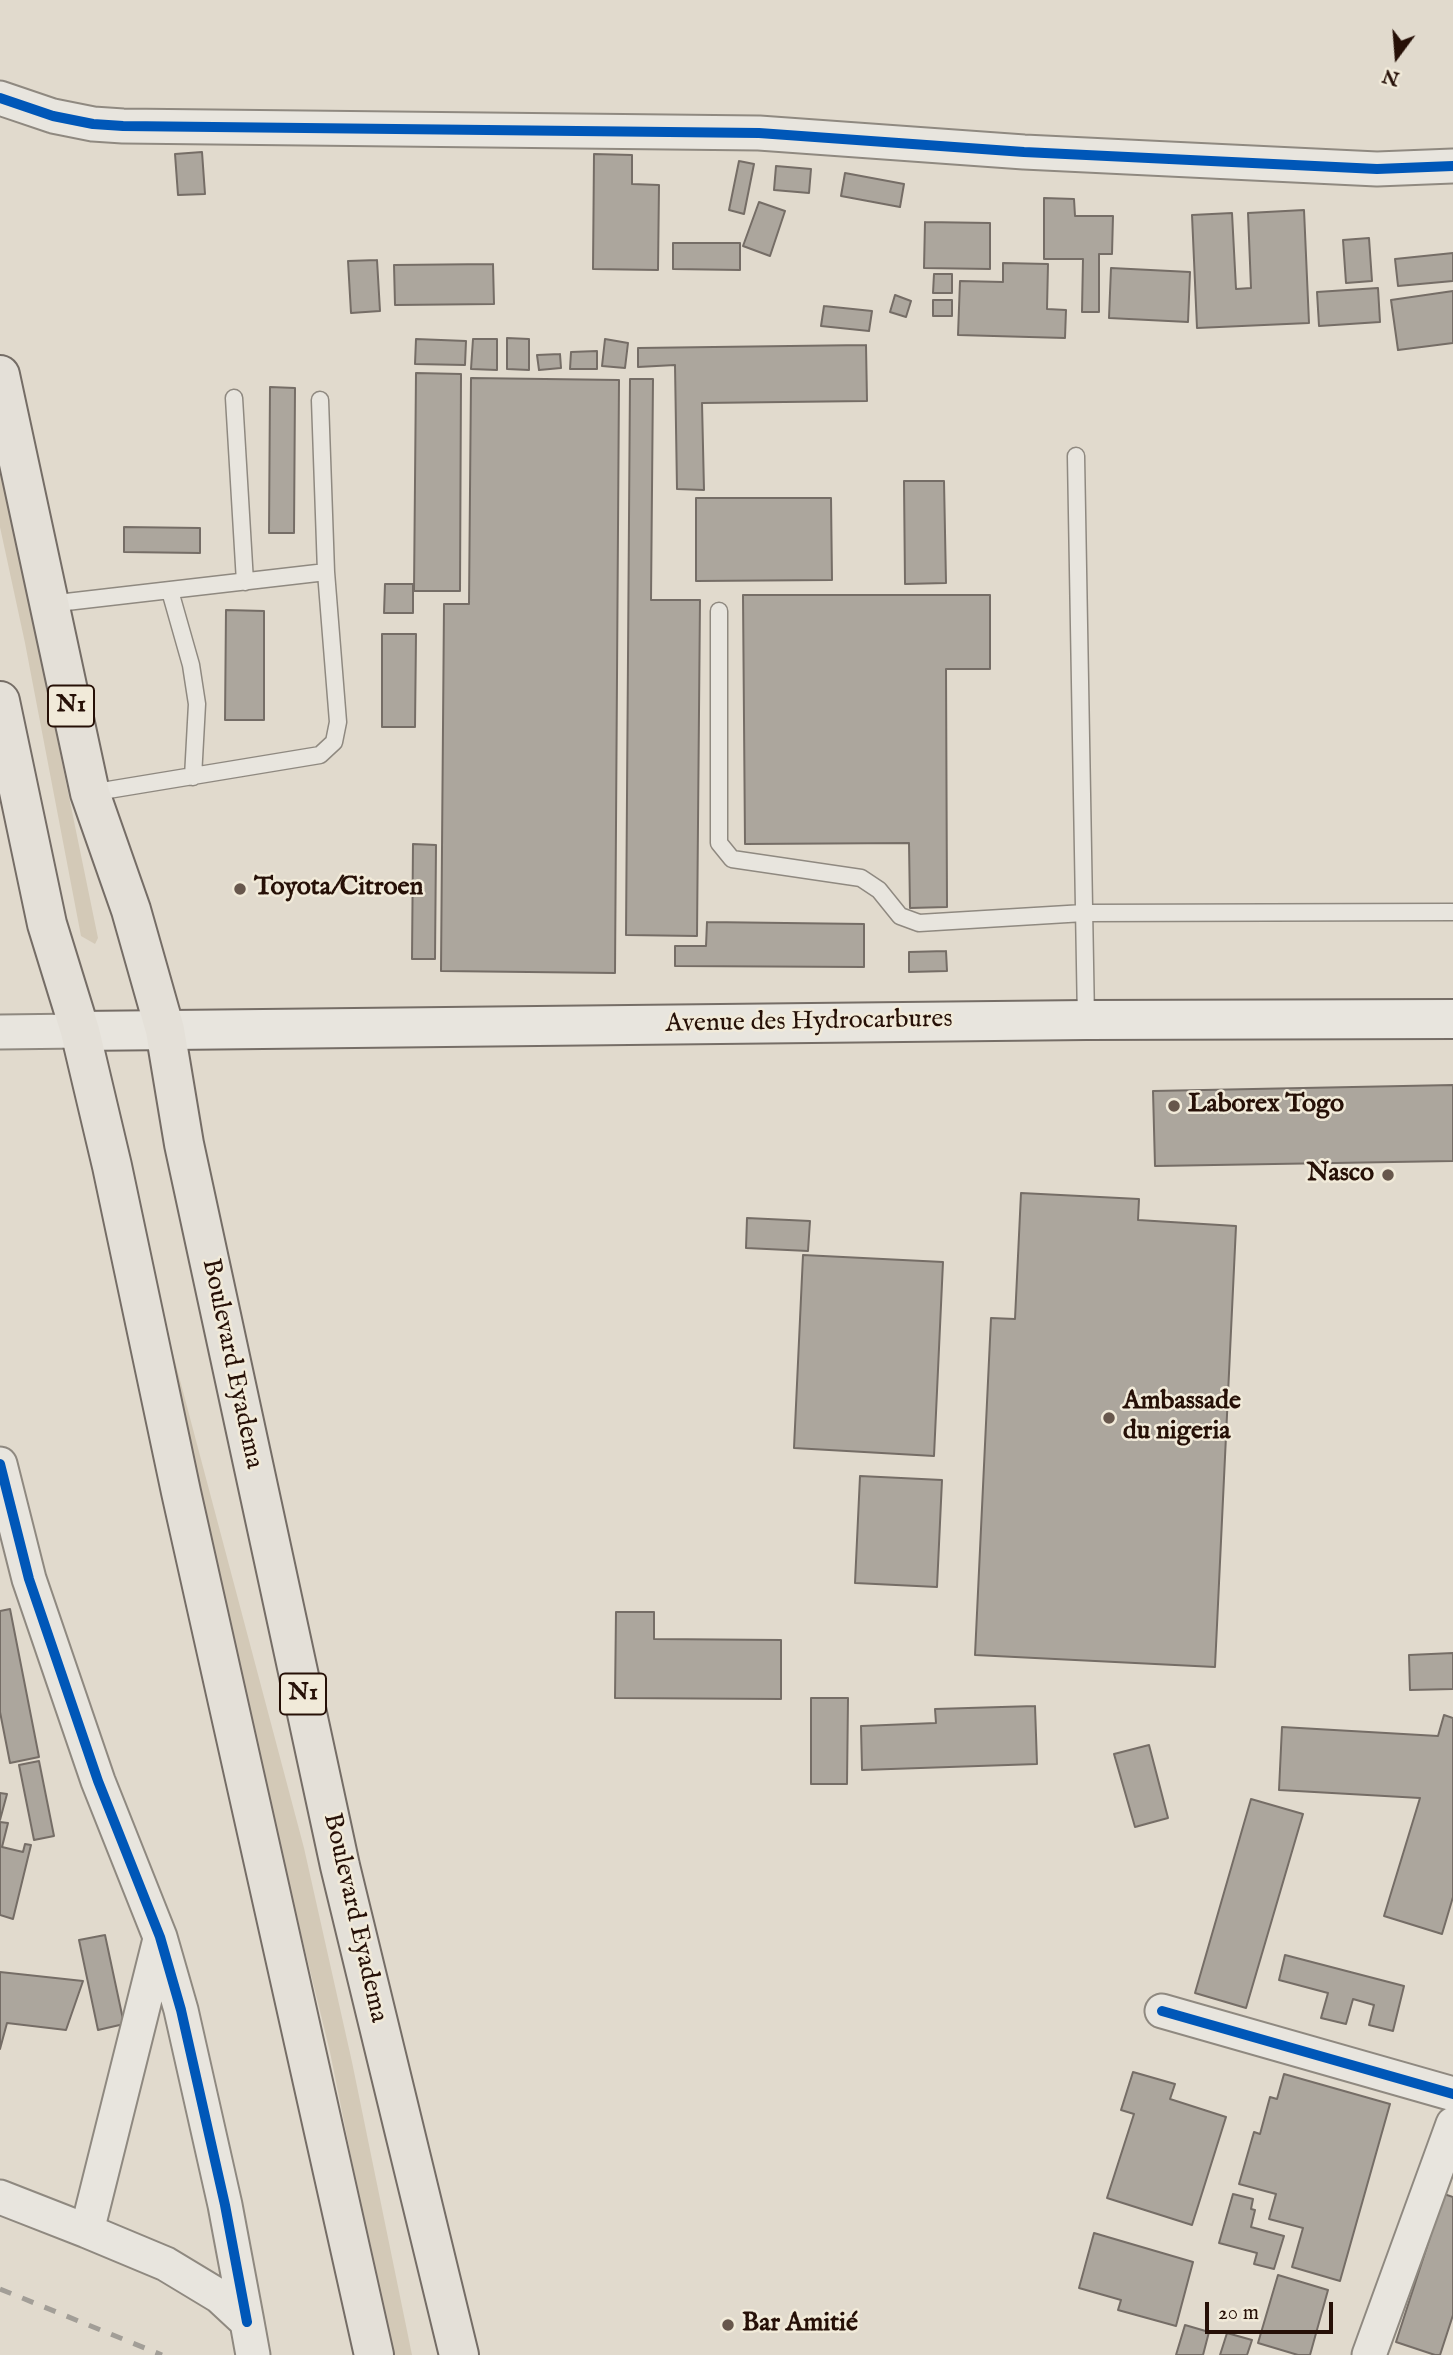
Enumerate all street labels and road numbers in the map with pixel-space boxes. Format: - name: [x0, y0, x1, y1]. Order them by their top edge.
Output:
- road number: N1: [48, 686, 94, 726]
- street label: Avenue des Hydrocarbures: [665, 1005, 953, 1041]
- street label: Boulevard Eyadema: [194, 1256, 268, 1472]
- road number: N1: [280, 1674, 326, 1714]
- street label: Boulevard Eyadema: [315, 1810, 393, 2026]

